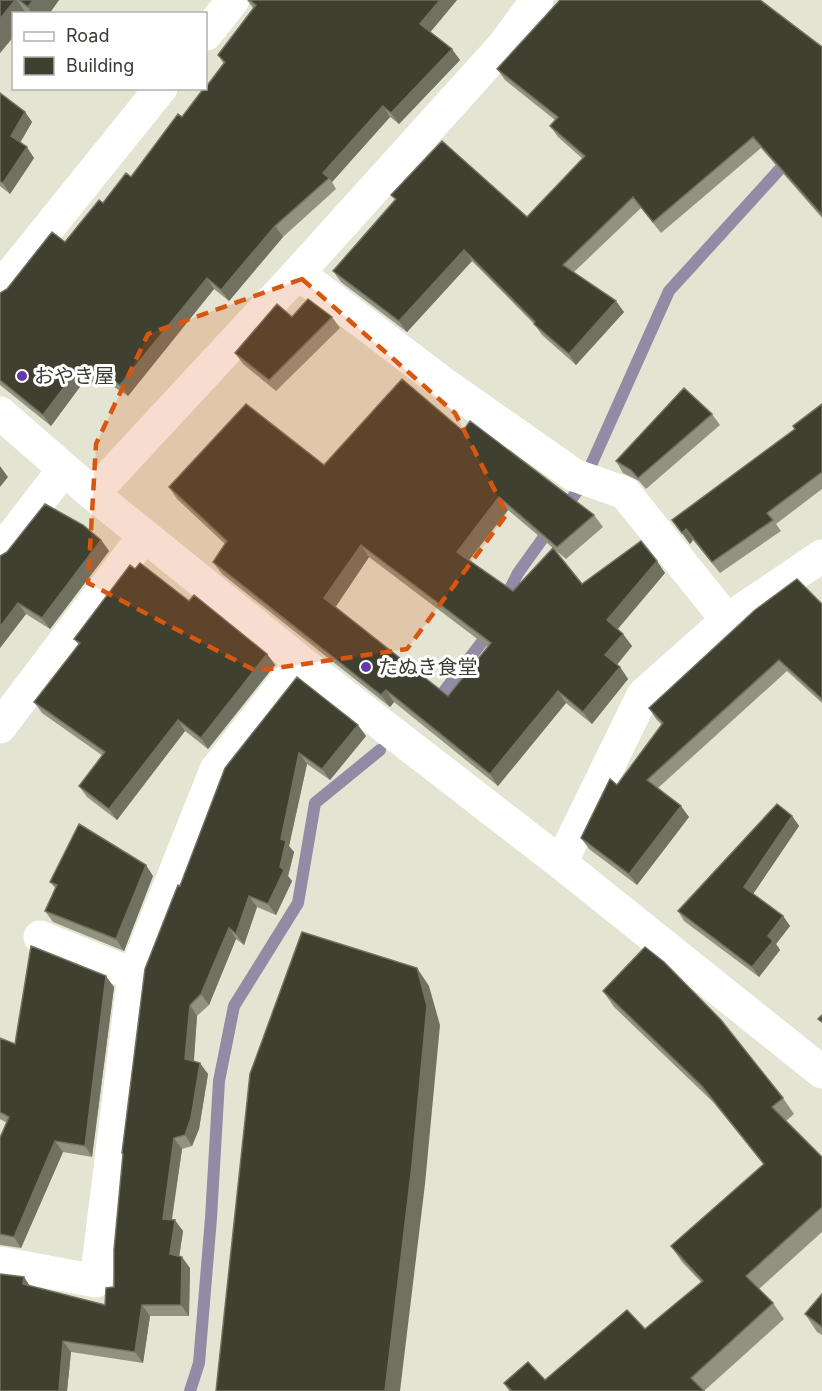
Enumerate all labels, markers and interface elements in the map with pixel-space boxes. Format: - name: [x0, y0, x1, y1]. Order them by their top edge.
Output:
- legend: [12, 12, 207, 90]
- text: Road: [66, 25, 109, 46]
- text: Building: [66, 55, 134, 76]
- place label: おやき屋: [34, 364, 114, 388]
- marker: おやき屋: [15, 369, 29, 383]
- place label: たぬき食堂: [378, 655, 478, 679]
- marker: たぬき食堂: [359, 660, 373, 674]

